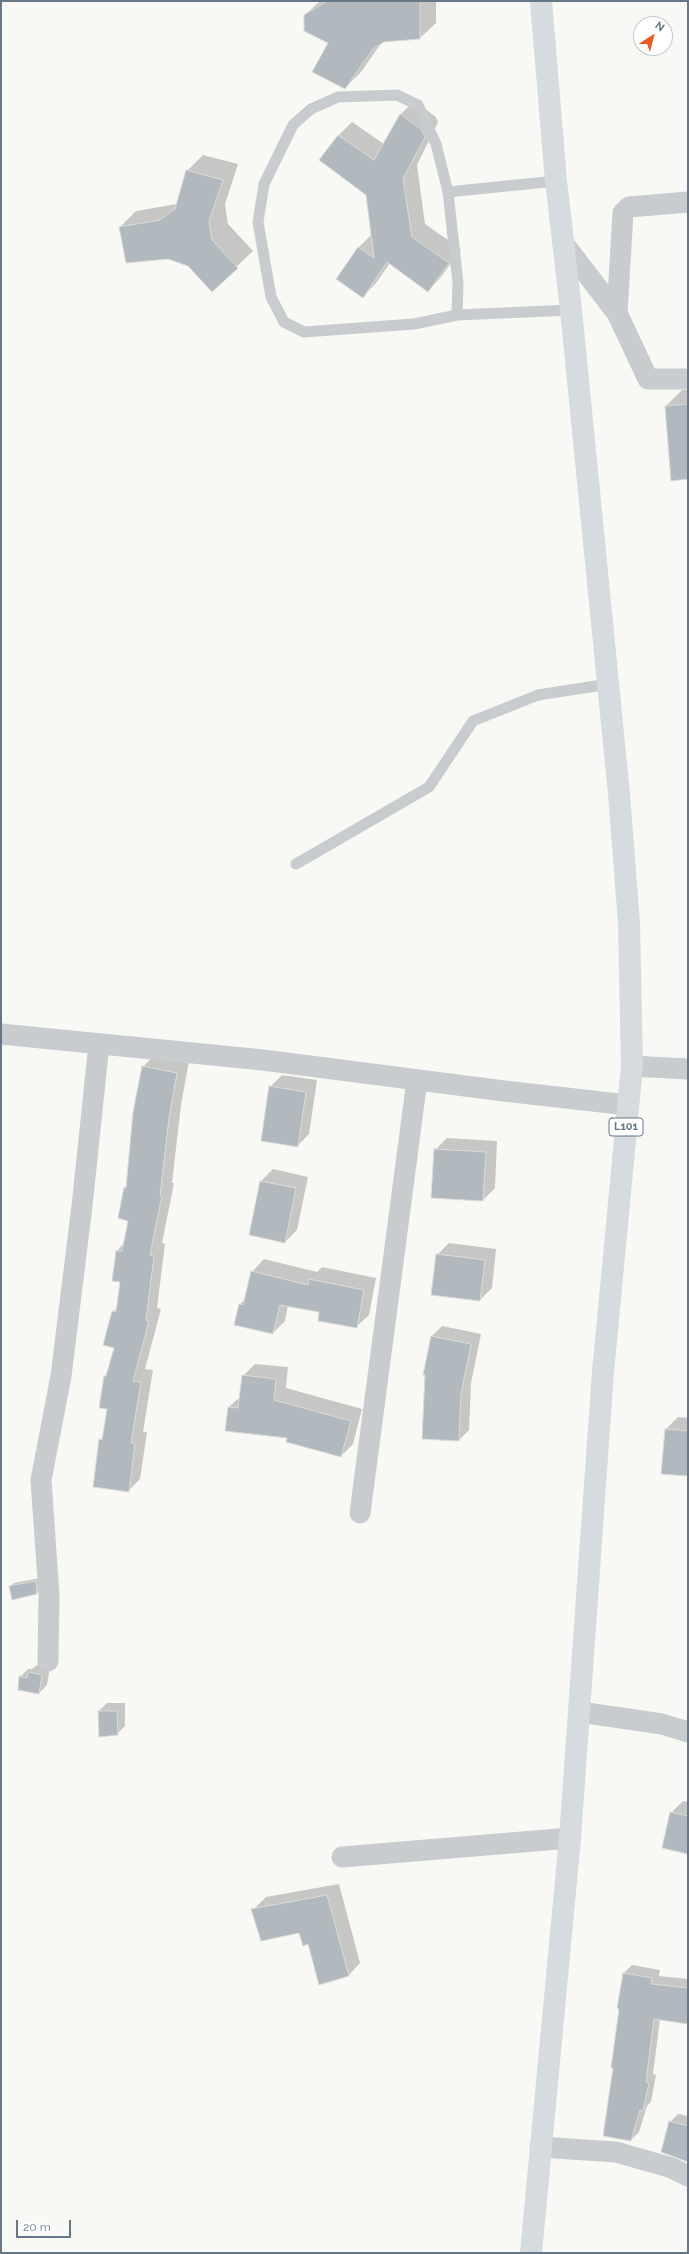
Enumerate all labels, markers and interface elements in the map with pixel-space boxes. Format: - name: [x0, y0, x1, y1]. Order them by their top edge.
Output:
- north arrow: [633, 16, 673, 56]
- text: N: [653, 19, 667, 34]
- road number: L101: [609, 1118, 643, 1136]
- scale bar: [18, 2212, 73, 2238]
- text: 20 m: [23, 2220, 51, 2234]

